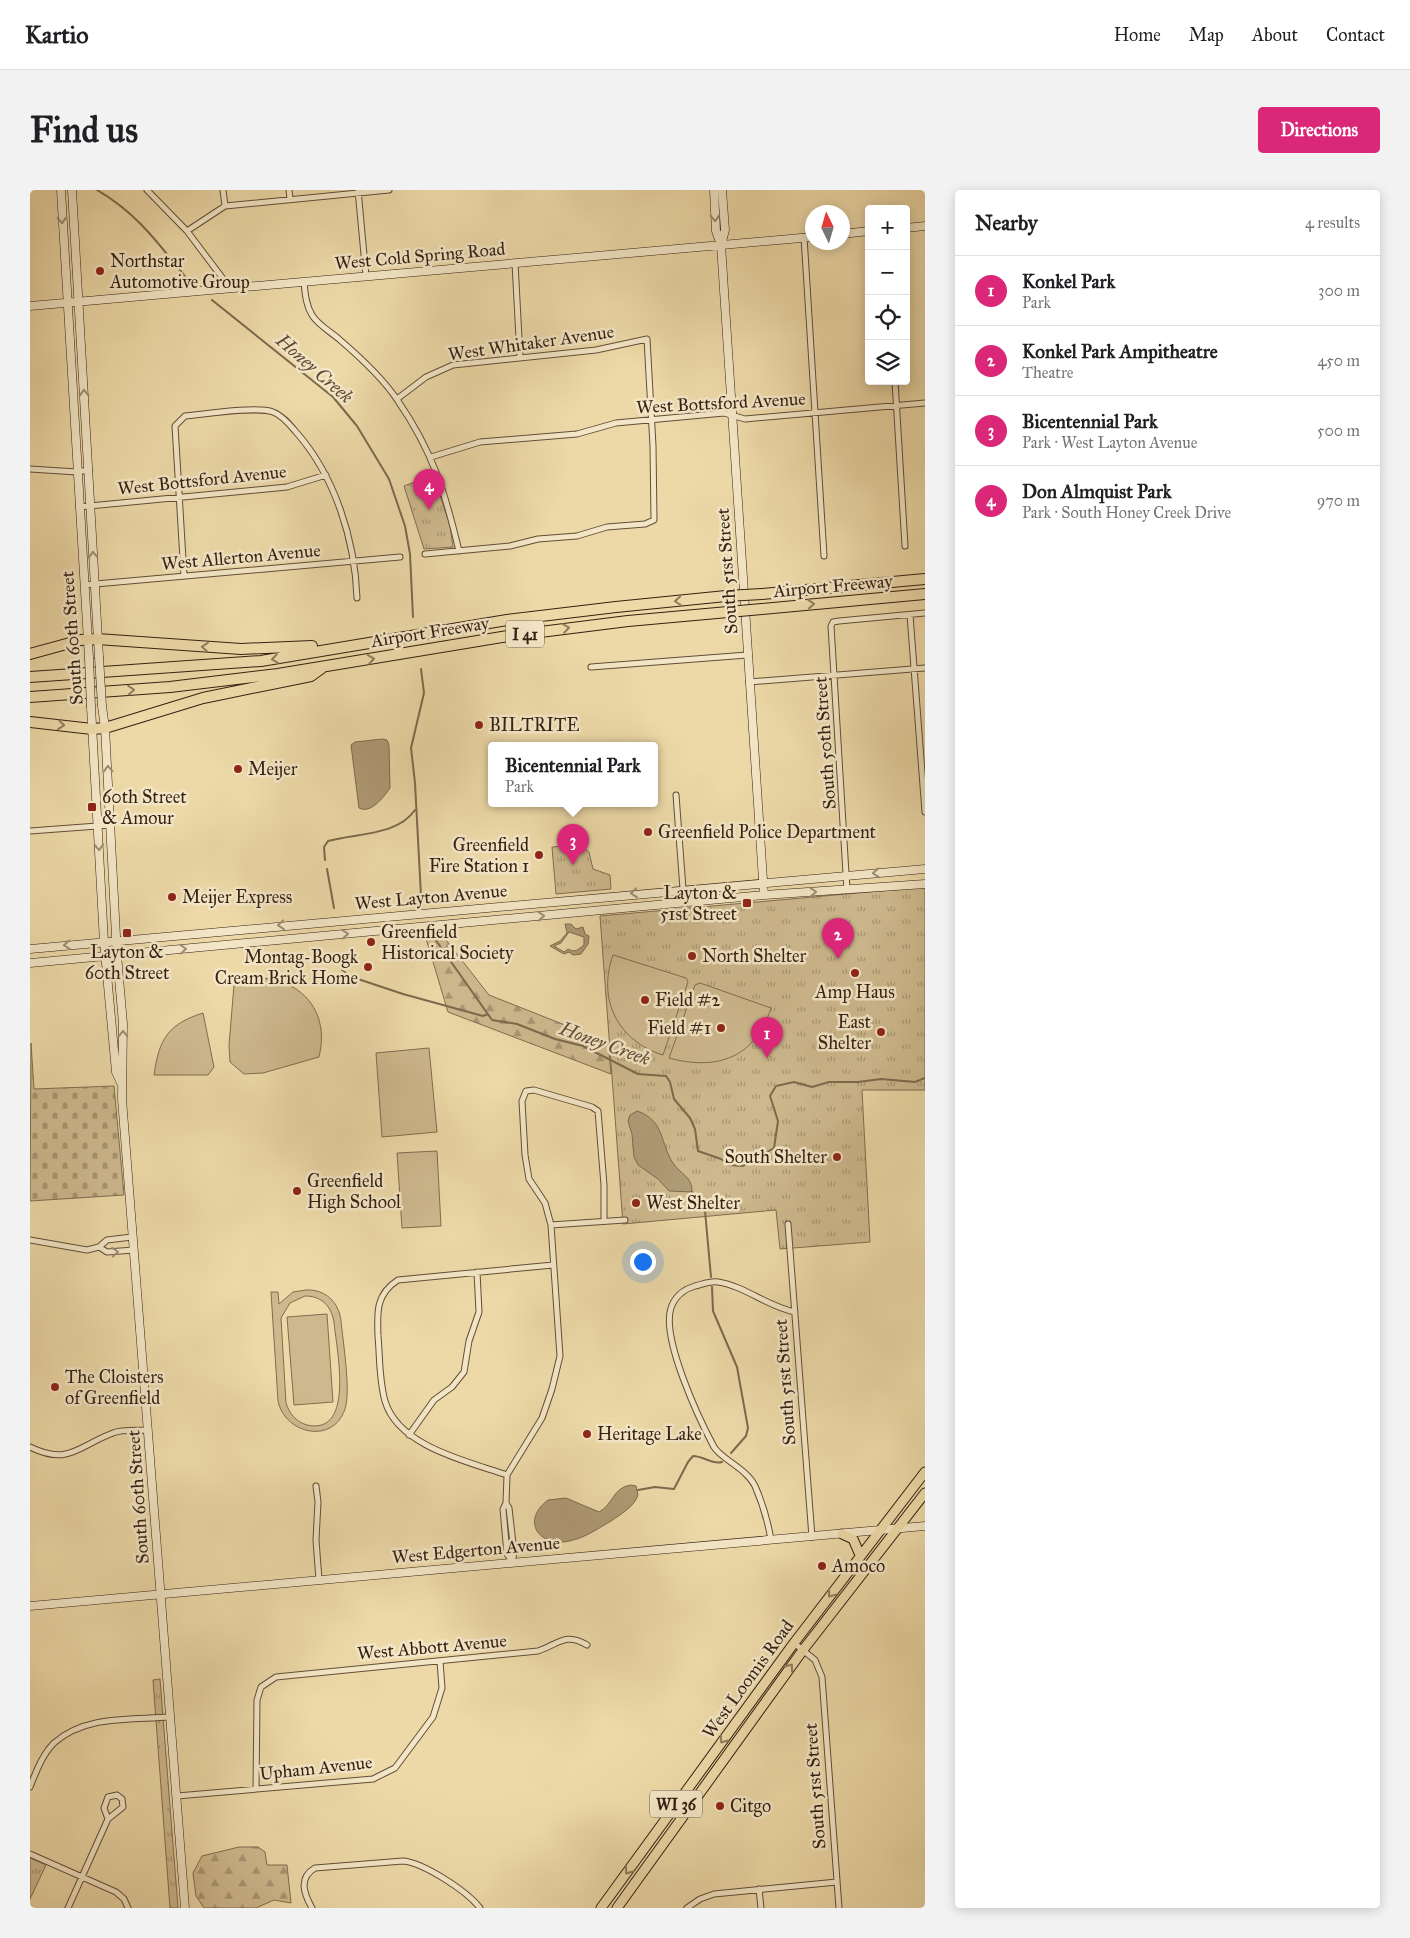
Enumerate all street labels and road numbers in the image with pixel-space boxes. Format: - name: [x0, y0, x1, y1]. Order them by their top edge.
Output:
- street label: West Cold Spring Road: [334, 238, 506, 275]
- street label: West Whitaker Avenue: [447, 320, 615, 366]
- street label: West Bottsford Avenue: [636, 388, 806, 418]
- street label: West Bottsford Avenue: [116, 460, 288, 500]
- street label: South 51st Street: [712, 507, 742, 635]
- street label: West Allerton Avenue: [160, 539, 322, 575]
- street label: South 60th Street: [56, 570, 88, 706]
- street label: Airport Freeway: [772, 570, 894, 602]
- street label: Airport Freeway: [368, 612, 491, 652]
- road number: I 41: [506, 620, 544, 648]
- street label: South 50th Street: [809, 675, 841, 810]
- street label: West Layton Avenue: [354, 879, 508, 915]
- street label: South 51st Street: [770, 1318, 800, 1446]
- street label: South 60th Street: [122, 1429, 154, 1565]
- street label: West Edgerton Avenue: [391, 1532, 561, 1569]
- street label: West Loomis Road: [698, 1615, 798, 1743]
- street label: West Abbott Avenue: [356, 1629, 508, 1665]
- street label: South 51st Street: [800, 1722, 830, 1850]
- street label: Upham Avenue: [258, 1751, 374, 1785]
- road number: WI 36: [650, 1790, 702, 1818]

